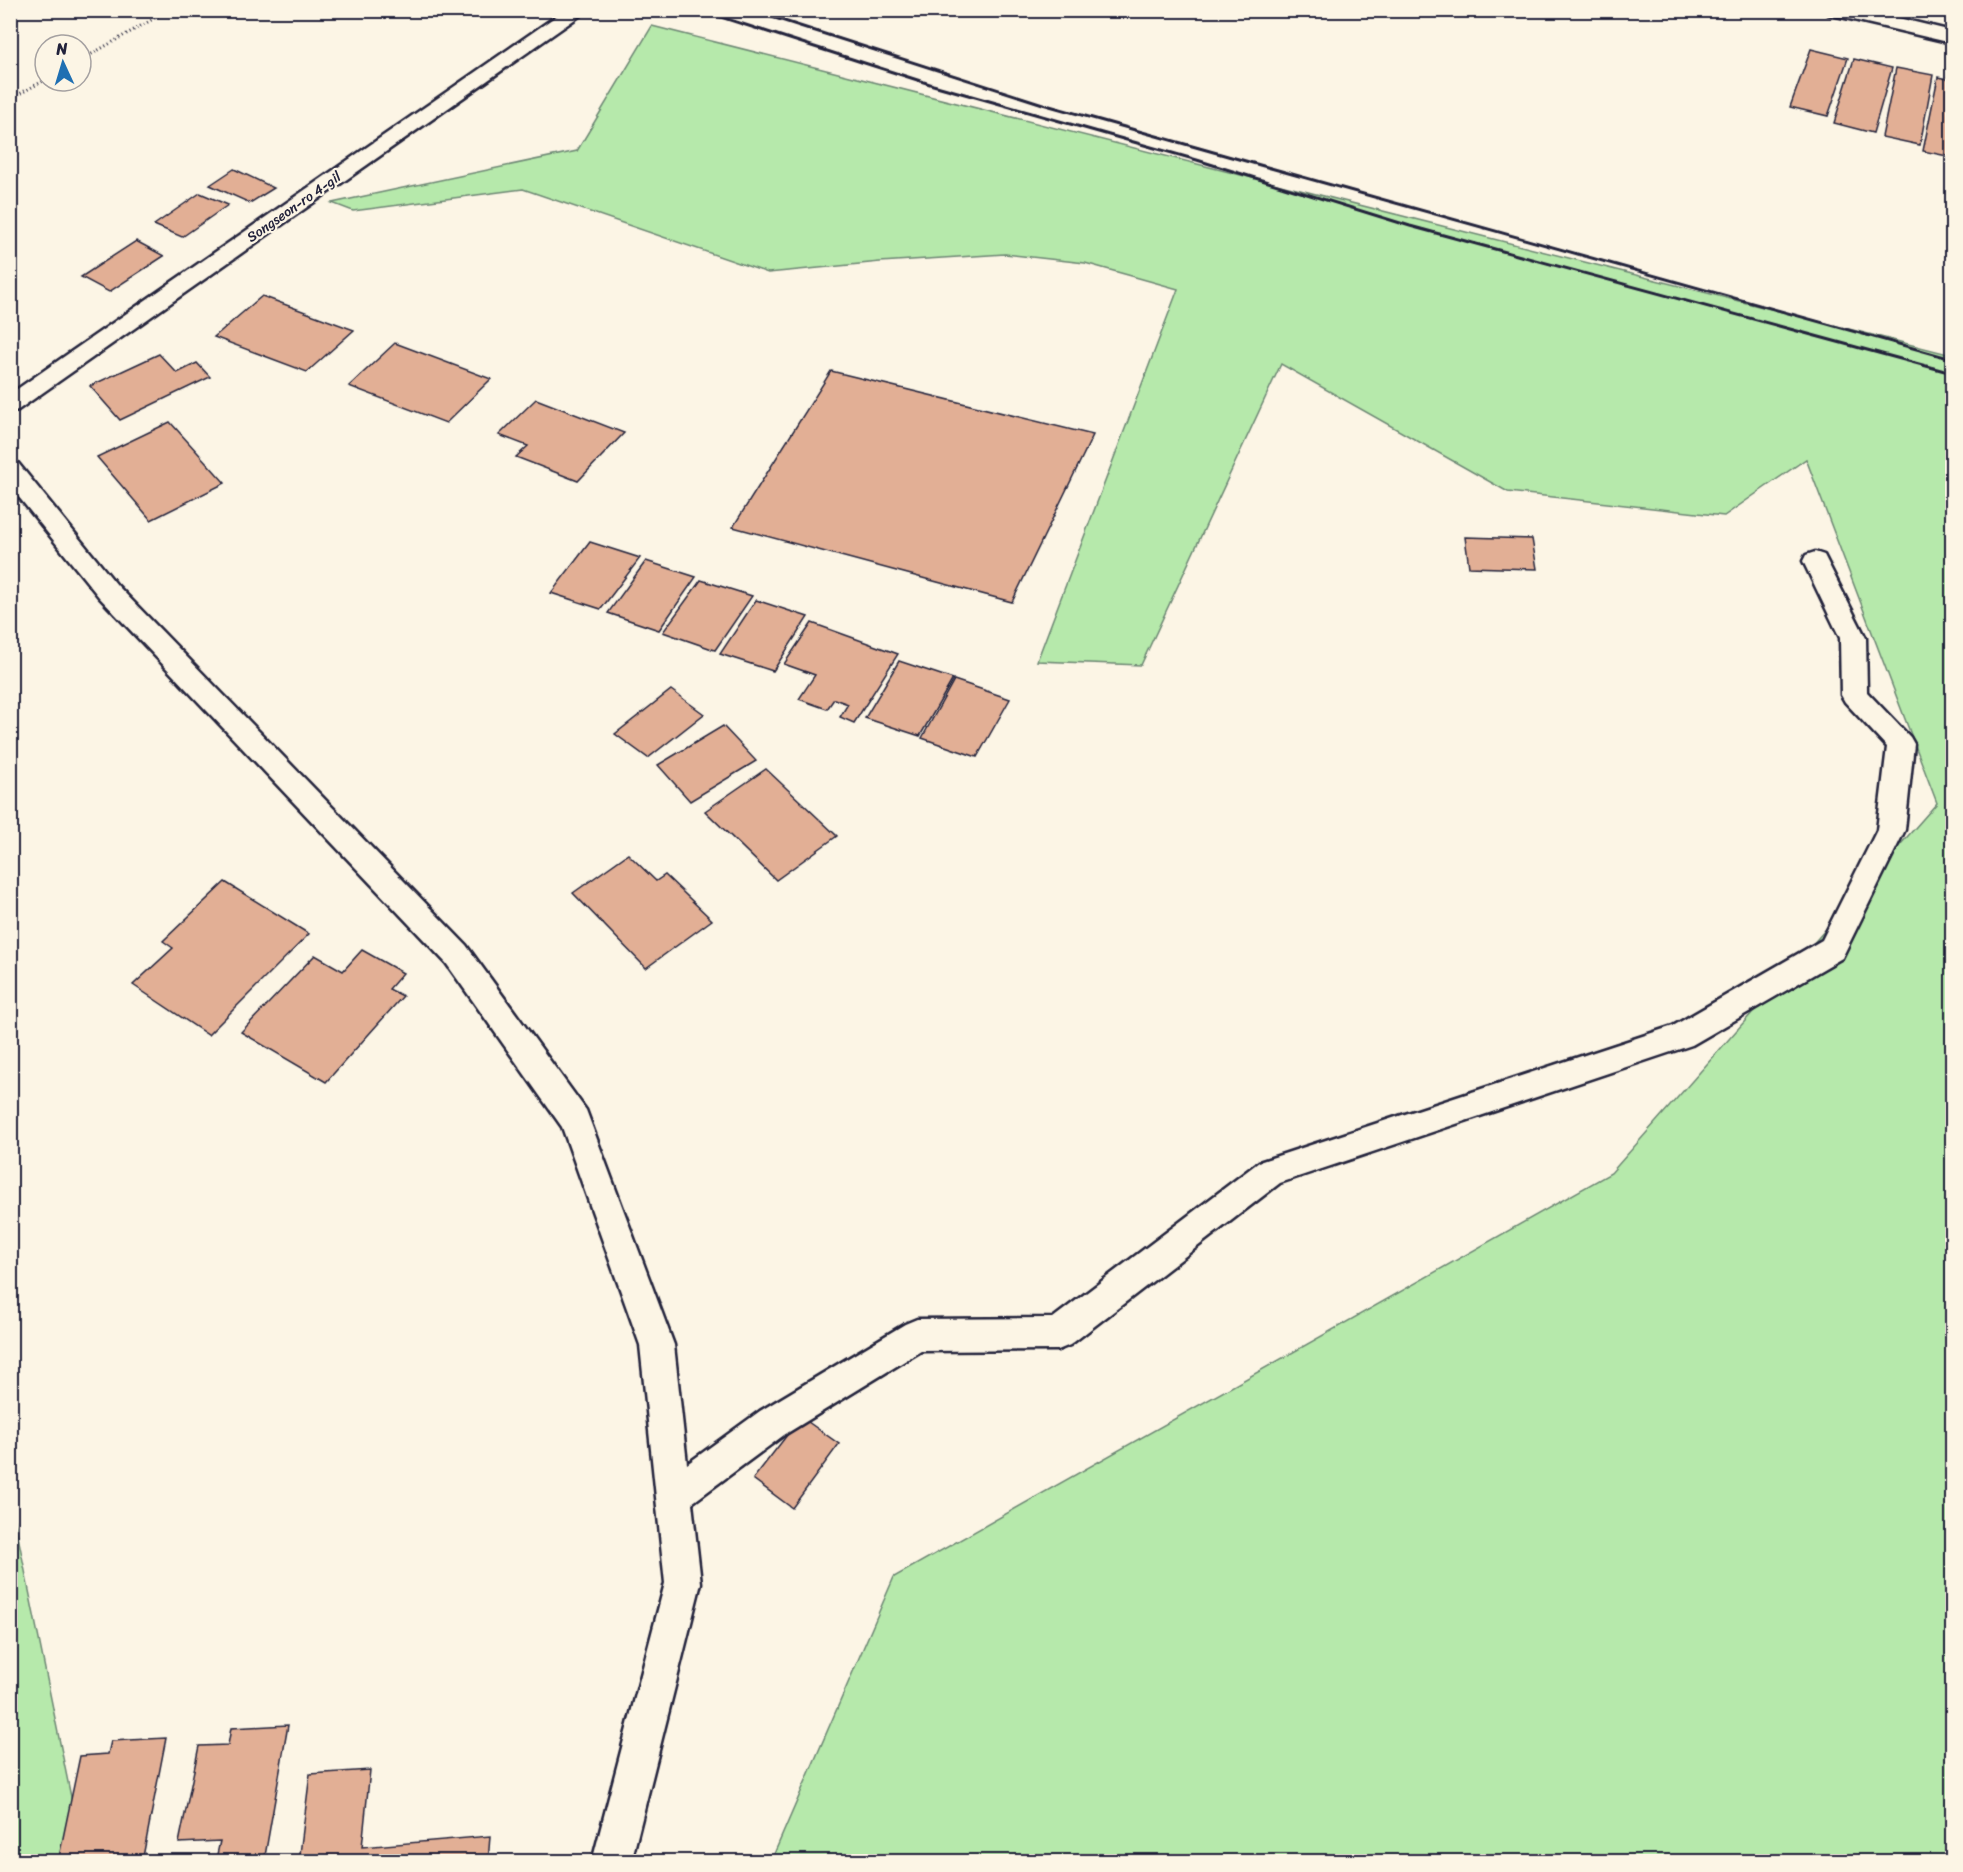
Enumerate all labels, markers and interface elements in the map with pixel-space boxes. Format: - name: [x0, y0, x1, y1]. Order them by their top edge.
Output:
- north arrow: [33, 33, 93, 93]
- text: N: [54, 34, 69, 63]
- street label: Songseon-ro 4-gil: [241, 164, 347, 249]

